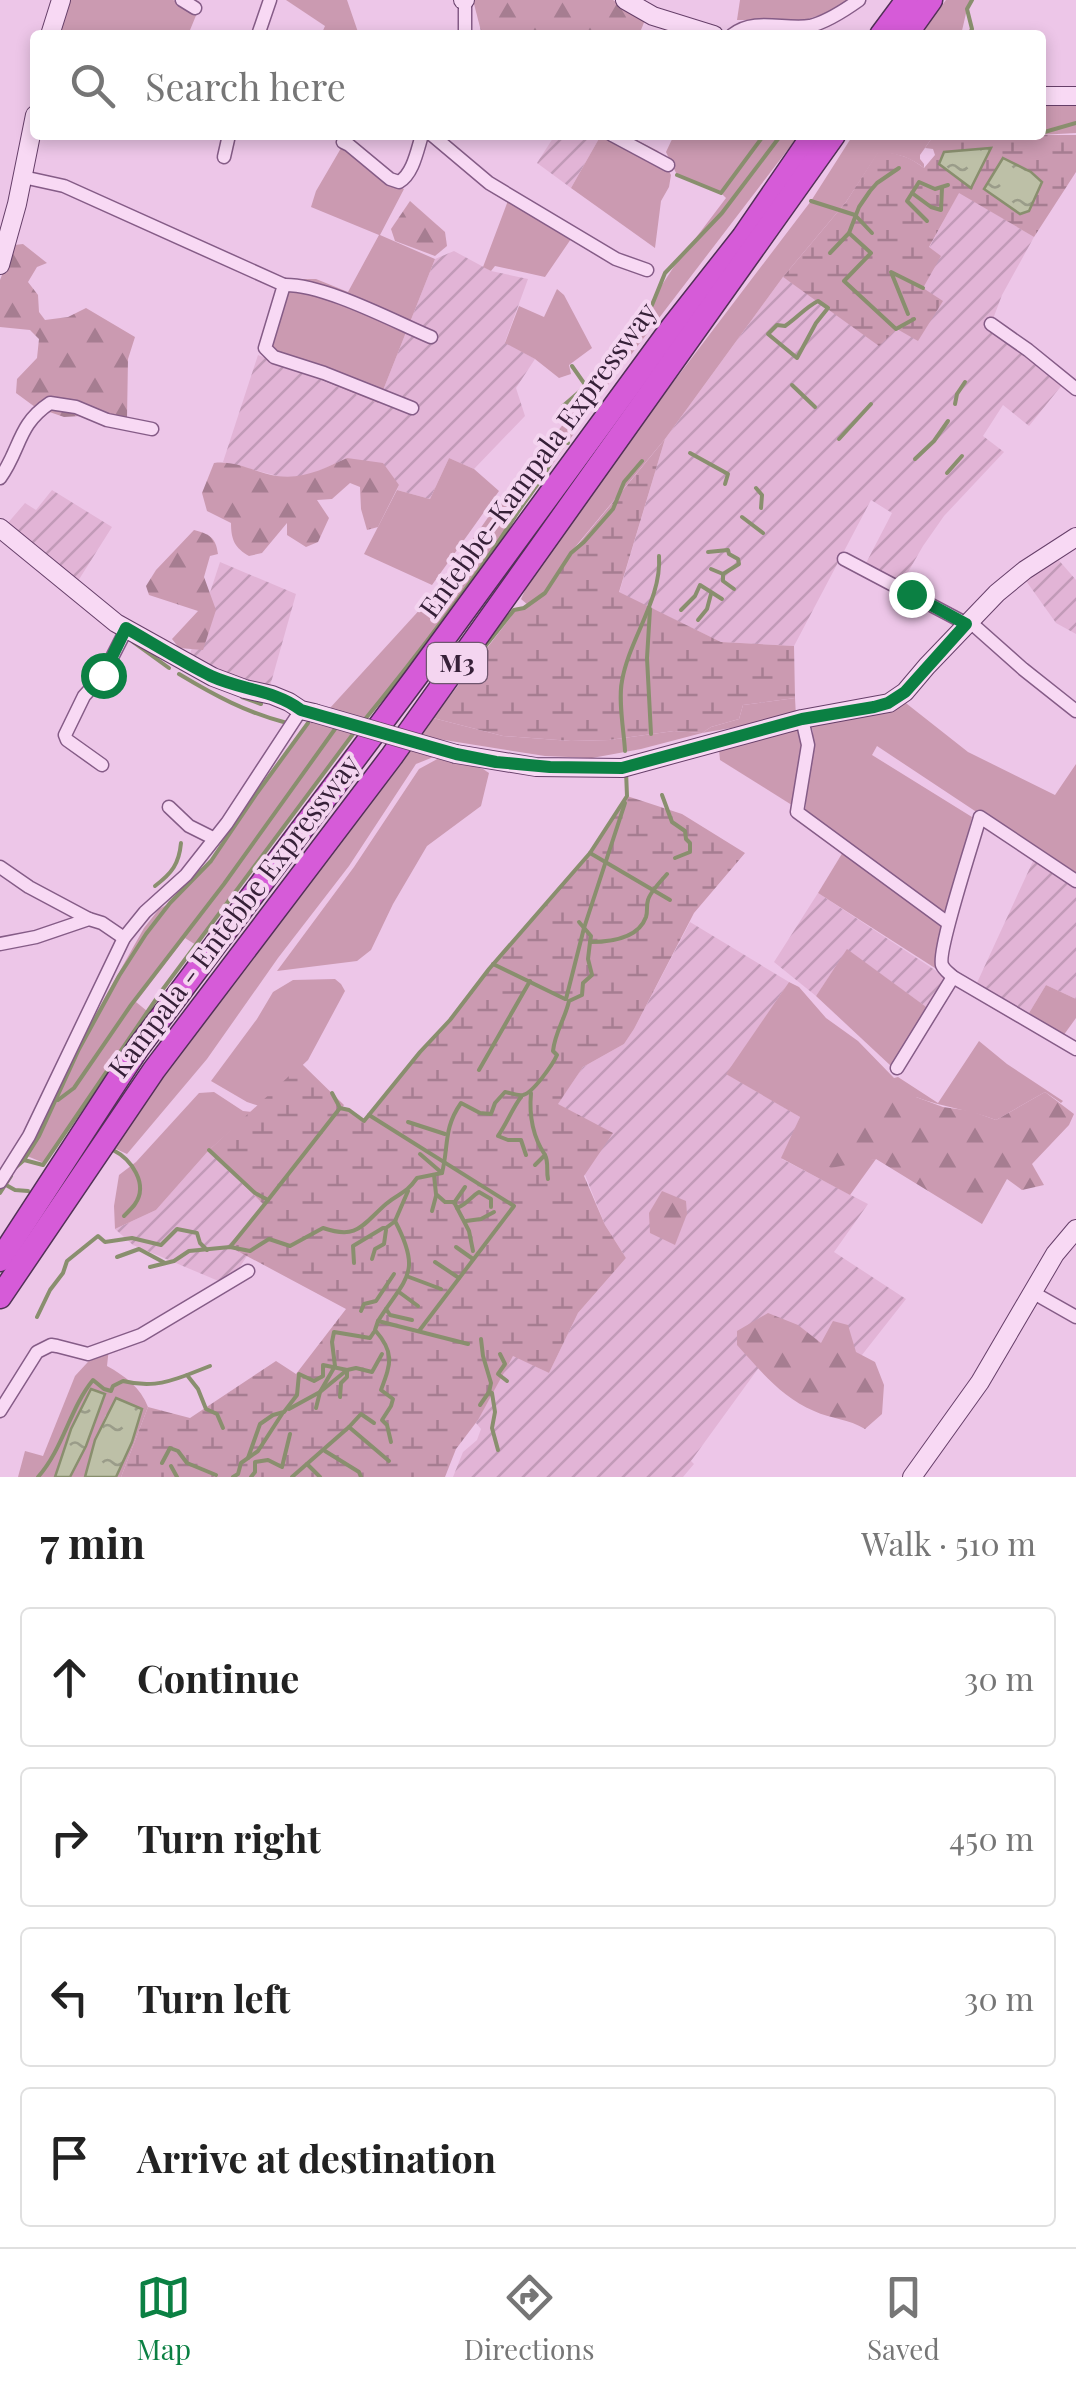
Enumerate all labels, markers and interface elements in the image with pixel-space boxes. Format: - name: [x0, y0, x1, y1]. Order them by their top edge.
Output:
- search box: [30, 30, 1046, 140]
- icon: search: [65, 58, 120, 113]
- text: Search here: [145, 60, 346, 111]
- street label: Entebbe-Kampala Expressway: [410, 294, 664, 624]
- route end: [889, 572, 935, 618]
- road number: M3: [427, 643, 487, 683]
- route start: [81, 653, 127, 699]
- street label: Kampala - Entebbe Expressway: [99, 746, 367, 1084]
- text: 7 min: [40, 1514, 145, 1570]
- text: Walk · 510 m: [861, 1521, 1036, 1564]
- icon: ahead: [42, 1650, 97, 1705]
- text: Continue: [137, 1652, 299, 1703]
- text: 30 m: [964, 1656, 1034, 1699]
- icon: right: [42, 1810, 97, 1865]
- text: Turn right: [137, 1812, 321, 1863]
- text: 450 m: [949, 1816, 1034, 1859]
- icon: left: [42, 1970, 97, 2025]
- text: Turn left: [137, 1972, 290, 2023]
- text: 30 m: [964, 1976, 1034, 2019]
- icon: arrive: [42, 2130, 97, 2185]
- text: Arrive at destination: [137, 2132, 496, 2183]
- tab: Map: [136, 2270, 191, 2367]
- tab: Directions: [464, 2270, 595, 2367]
- tab: Saved: [867, 2270, 940, 2367]

